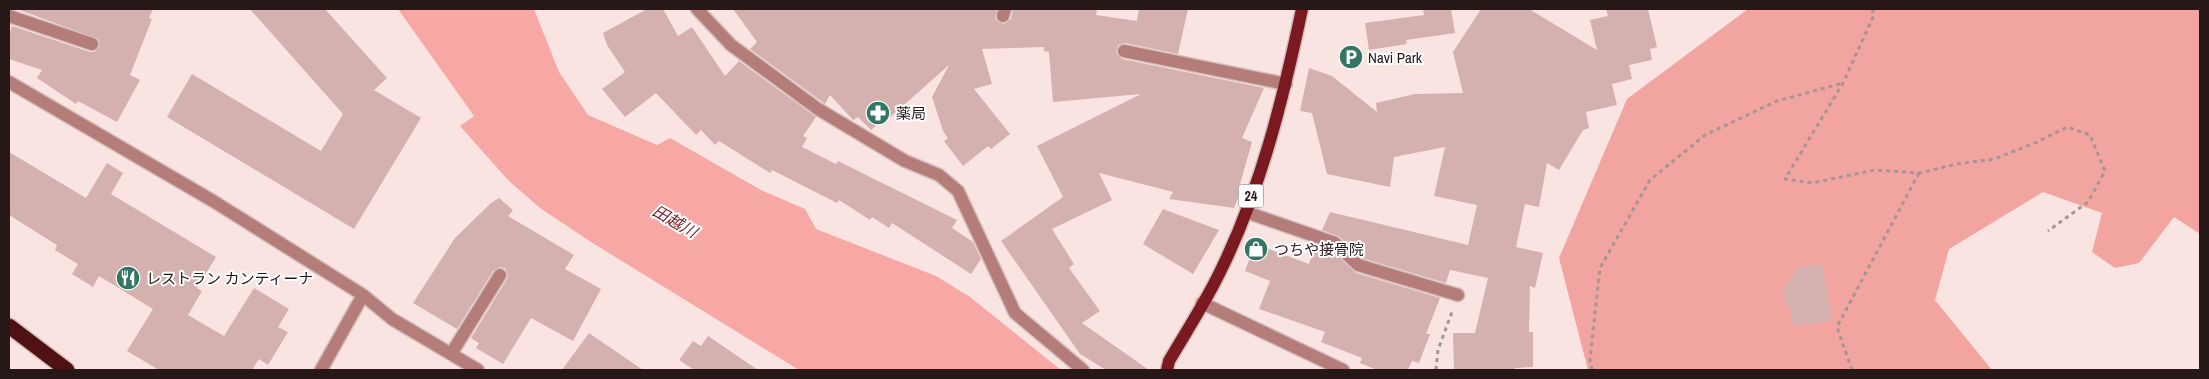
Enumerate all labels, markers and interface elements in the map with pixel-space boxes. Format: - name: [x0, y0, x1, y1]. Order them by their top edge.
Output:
- parking icon: Navi Park: [1338, 44, 1364, 70]
- place label: Navi Park: [1368, 47, 1423, 68]
- pharmacy icon: 薬局: [865, 100, 891, 126]
- place label: 薬局: [896, 103, 926, 124]
- road number: 24: [1238, 185, 1264, 208]
- water label: 田越川: [649, 199, 703, 244]
- shop icon: つちや接骨院: [1243, 236, 1269, 262]
- place label: つちや接骨院: [1274, 239, 1364, 260]
- restaurant icon: レストラン カンティーナ: [115, 265, 141, 291]
- place label: レストラン カンティーナ: [146, 268, 314, 289]

